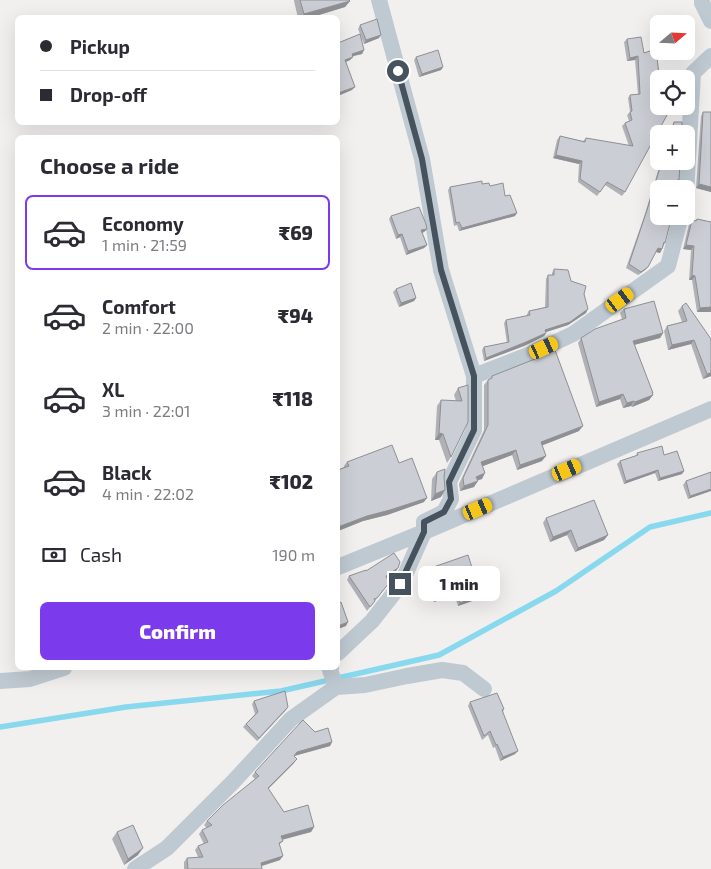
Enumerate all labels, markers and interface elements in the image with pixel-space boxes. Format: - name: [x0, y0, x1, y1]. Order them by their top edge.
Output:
- north arrow: [650, 15, 695, 60]
- map controls: [650, 15, 695, 225]
- text: Pickup: [70, 35, 130, 58]
- route start: [387, 60, 409, 82]
- button: locate: [650, 70, 695, 115]
- text: Drop-off: [70, 83, 147, 106]
- button: +: [650, 125, 695, 170]
- text: Choose a ride: [40, 152, 179, 178]
- button: −: [650, 180, 695, 225]
- icon: car: [42, 210, 87, 255]
- text: Economy: [102, 212, 184, 235]
- text: ₹69: [279, 221, 313, 244]
- text: 1 min · 21:59: [102, 235, 187, 254]
- car: [603, 285, 636, 315]
- icon: car: [42, 293, 87, 338]
- text: Comfort: [102, 295, 176, 318]
- text: ₹94: [278, 304, 313, 327]
- text: 2 min · 22:00: [102, 318, 194, 337]
- car: [527, 335, 560, 361]
- icon: car: [42, 376, 87, 421]
- text: XL: [102, 378, 124, 401]
- text: ₹118: [272, 387, 313, 410]
- text: 3 min · 22:01: [102, 401, 190, 420]
- car: [550, 457, 583, 483]
- icon: car: [42, 459, 87, 504]
- text: Black: [102, 461, 152, 484]
- text: ₹102: [269, 470, 313, 493]
- text: 4 min · 22:02: [102, 484, 194, 503]
- car: [461, 496, 494, 522]
- icon: cash: [40, 541, 68, 569]
- text: Cash: [80, 543, 122, 566]
- text: 190 m: [272, 545, 315, 564]
- callout: 1 min: [418, 566, 500, 602]
- route end: [389, 573, 411, 595]
- text: 1 min: [439, 574, 479, 593]
- button: Confirm: [40, 602, 315, 660]

